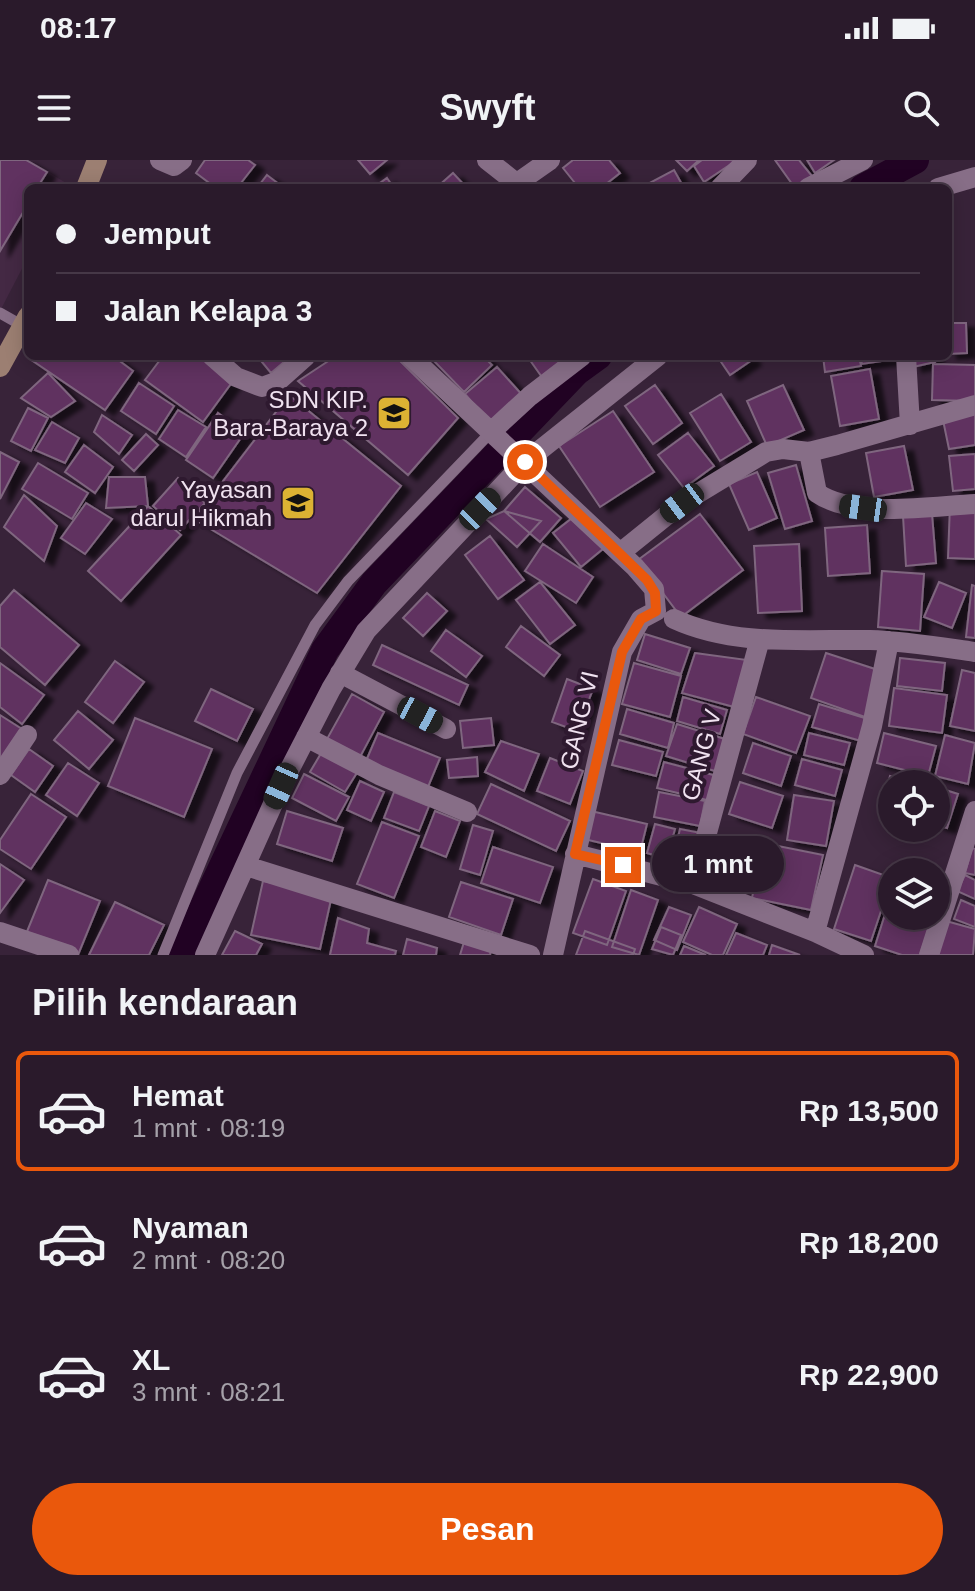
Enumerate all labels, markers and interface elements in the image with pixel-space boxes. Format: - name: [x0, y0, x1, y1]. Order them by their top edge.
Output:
- text: 08:17: [40, 11, 117, 44]
- icon: menu: [32, 86, 76, 130]
- icon: search: [899, 86, 943, 130]
- text: Swyft: [439, 87, 536, 128]
- text: Jemput: [104, 217, 211, 250]
- text: Jalan Kelapa 3: [104, 294, 312, 327]
- place label: SDN KIP. Bara-Baraya 2: [213, 386, 368, 441]
- school or university icon: SDN KIP. Bara-Baraya 2: [375, 394, 413, 432]
- route start: [507, 444, 543, 480]
- place label: Yayasan darul Hikmah: [131, 476, 272, 531]
- car: [656, 479, 708, 527]
- car: [455, 483, 505, 535]
- school or university icon: Yayasan darul Hikmah: [279, 484, 317, 522]
- car: [838, 493, 888, 523]
- street label: GANG VI: [555, 668, 603, 772]
- car: [393, 693, 447, 737]
- street label: GANG V: [676, 706, 726, 804]
- car: [260, 759, 302, 813]
- map controls: [878, 770, 950, 930]
- button: locate: [878, 770, 950, 842]
- callout: 1 mnt: [651, 837, 783, 893]
- route end: [605, 847, 641, 883]
- text: 1 mnt: [683, 849, 753, 879]
- button: layers: [878, 858, 950, 930]
- text: Pilih kendaraan: [32, 982, 298, 1023]
- icon: car: [36, 1075, 108, 1147]
- text: Hemat: [132, 1079, 224, 1112]
- text: Rp 13,500: [799, 1094, 939, 1127]
- text: 1 mnt · 08:19: [132, 1113, 285, 1143]
- icon: car: [36, 1207, 108, 1279]
- text: Nyaman: [132, 1211, 249, 1244]
- text: Rp 18,200: [799, 1226, 939, 1259]
- text: 2 mnt · 08:20: [132, 1245, 285, 1275]
- icon: car: [36, 1339, 108, 1411]
- text: XL: [132, 1343, 170, 1376]
- text: Rp 22,900: [799, 1358, 939, 1391]
- text: 3 mnt · 08:21: [132, 1377, 285, 1407]
- button: Pesan: [32, 1483, 943, 1575]

